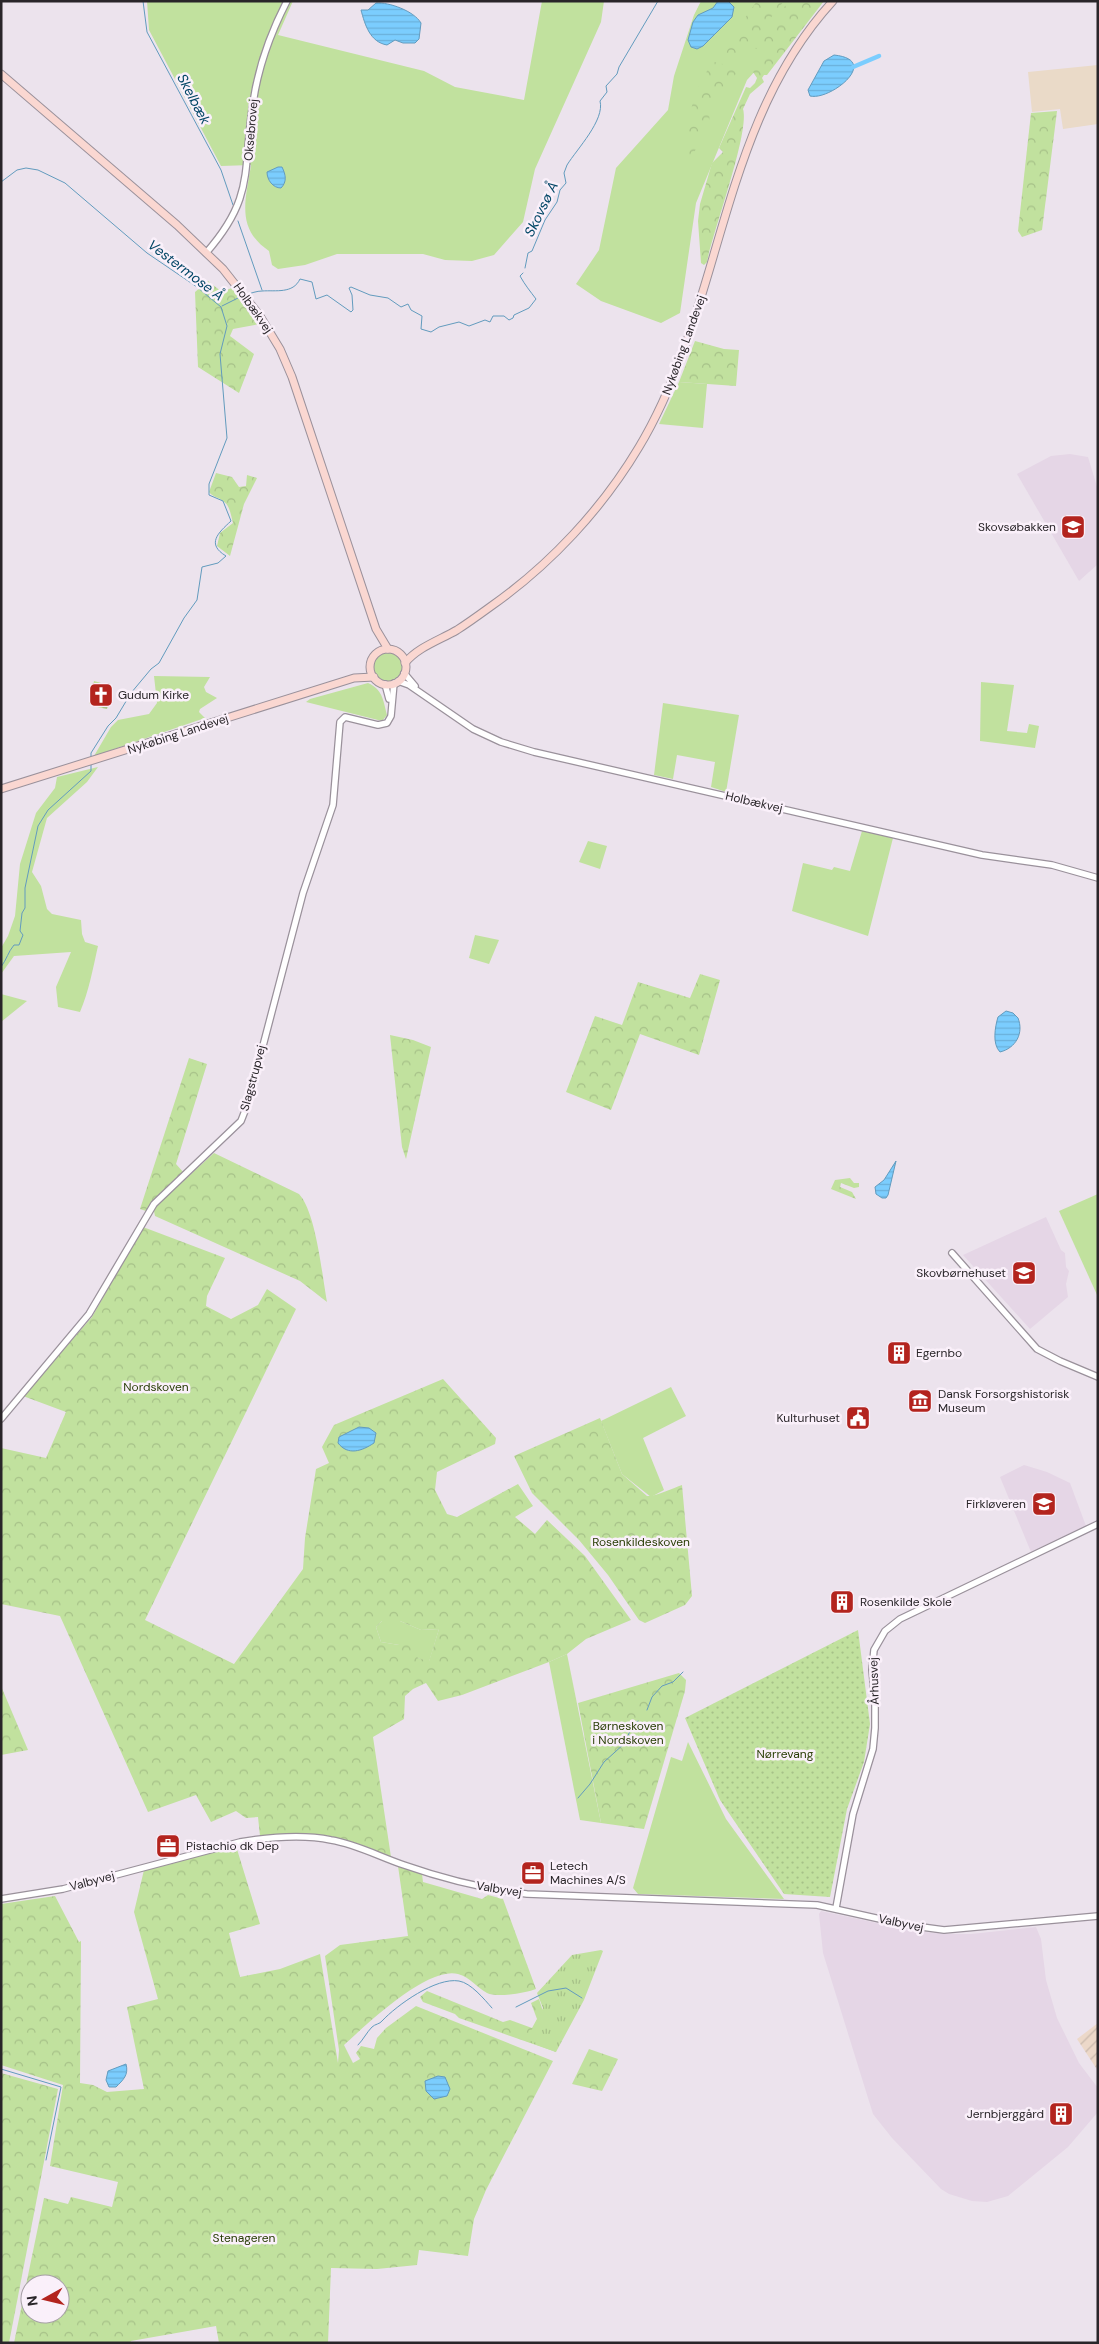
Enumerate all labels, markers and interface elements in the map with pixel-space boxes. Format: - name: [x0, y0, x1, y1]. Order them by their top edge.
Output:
- water label: Skelbæk: [173, 71, 215, 128]
- street label: Oksebrovej: [240, 98, 262, 162]
- water label: Skovsø Å: [520, 179, 562, 239]
- water label: Vestermose Å: [144, 236, 228, 304]
- street label: Holbækvej: [230, 280, 276, 337]
- street label: Nykøbing Landevej: [659, 293, 709, 397]
- school or university icon: Skovsøbakken: [1060, 514, 1086, 540]
- place label: Skovsøbakken: [978, 519, 1056, 535]
- church icon: Gudum Kirke: [88, 682, 114, 708]
- place label: Gudum Kirke: [118, 687, 189, 703]
- street label: Nykøbing Landevej: [126, 710, 230, 758]
- street label: Holbækvej: [724, 788, 784, 816]
- street label: Slagstrupvej: [237, 1043, 269, 1113]
- school or university icon: Skovbørnehuset: [1011, 1260, 1037, 1286]
- place label: Skovbørnehuset: [916, 1265, 1006, 1281]
- building icon: Egernbo: [886, 1340, 912, 1366]
- place label: Egernbo: [916, 1345, 962, 1361]
- park label: Nordskoven: [123, 1379, 189, 1395]
- place label: Dansk Forsorgshistorisk Museum: [938, 1386, 1069, 1416]
- museum icon: Dansk Forsorgshistorisk Museum: [907, 1388, 933, 1414]
- public building icon: Kulturhuset: [845, 1405, 871, 1431]
- place label: Kulturhuset: [777, 1410, 840, 1426]
- school or university icon: Firkløveren: [1031, 1491, 1057, 1517]
- place label: Firkløveren: [966, 1496, 1026, 1512]
- park label: Rosenkildeskoven: [592, 1534, 690, 1550]
- building icon: Rosenkilde Skole: [829, 1589, 855, 1615]
- place label: Rosenkilde Skole: [860, 1594, 952, 1610]
- street label: Århusvej: [865, 1657, 883, 1705]
- park label: Børneskoven i Nordskoven: [592, 1718, 664, 1748]
- park label: Nørrevang: [757, 1746, 814, 1762]
- office icon: Pistachio dk Dep: [155, 1833, 181, 1859]
- place label: Pistachio dk Dep: [186, 1838, 279, 1854]
- place label: Letech Machines A/S: [550, 1858, 626, 1888]
- office icon: Letech Machines A/S: [520, 1860, 546, 1886]
- street label: Valbyvej: [68, 1867, 116, 1895]
- street label: Valbyvej: [475, 1877, 523, 1901]
- street label: Valbyvej: [877, 1910, 925, 1936]
- building icon: Jernbjerggård: [1048, 2101, 1074, 2127]
- place label: Jernbjerggård: [967, 2106, 1044, 2122]
- park label: Stenageren: [213, 2230, 276, 2246]
- north arrow: [20, 2274, 70, 2324]
- text: N: [23, 2294, 42, 2307]

